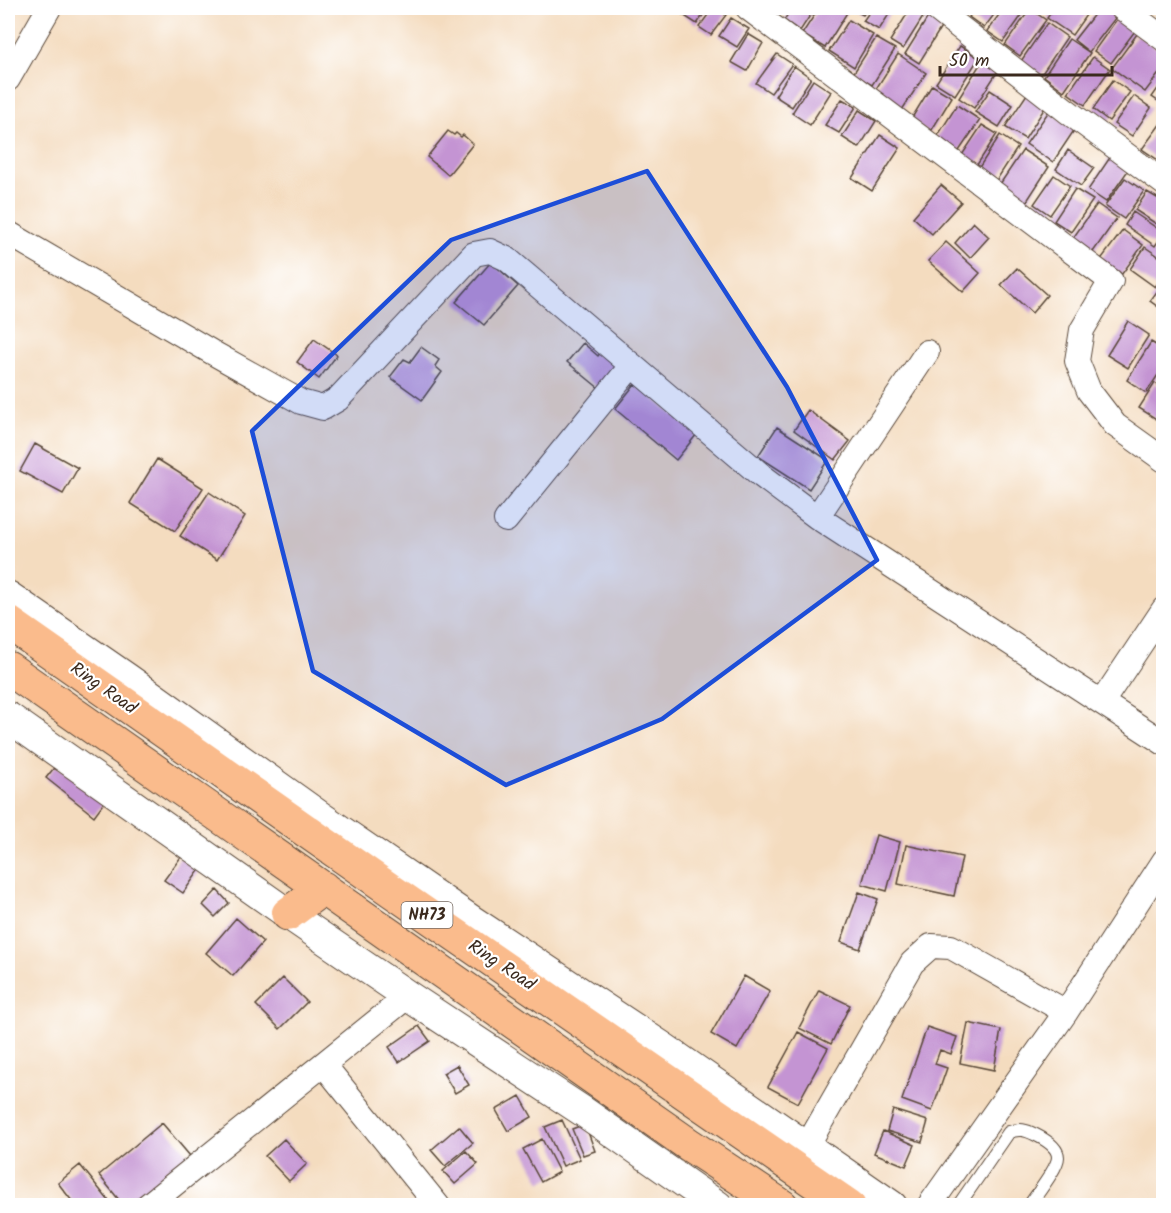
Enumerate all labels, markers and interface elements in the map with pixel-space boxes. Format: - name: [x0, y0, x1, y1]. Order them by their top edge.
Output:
- scale bar: [940, 39, 1112, 77]
- text: 50 m: [949, 47, 989, 76]
- street label: Ring Road: [63, 655, 143, 723]
- road number: NH73: [402, 902, 452, 928]
- street label: Ring Road: [461, 933, 542, 1000]

